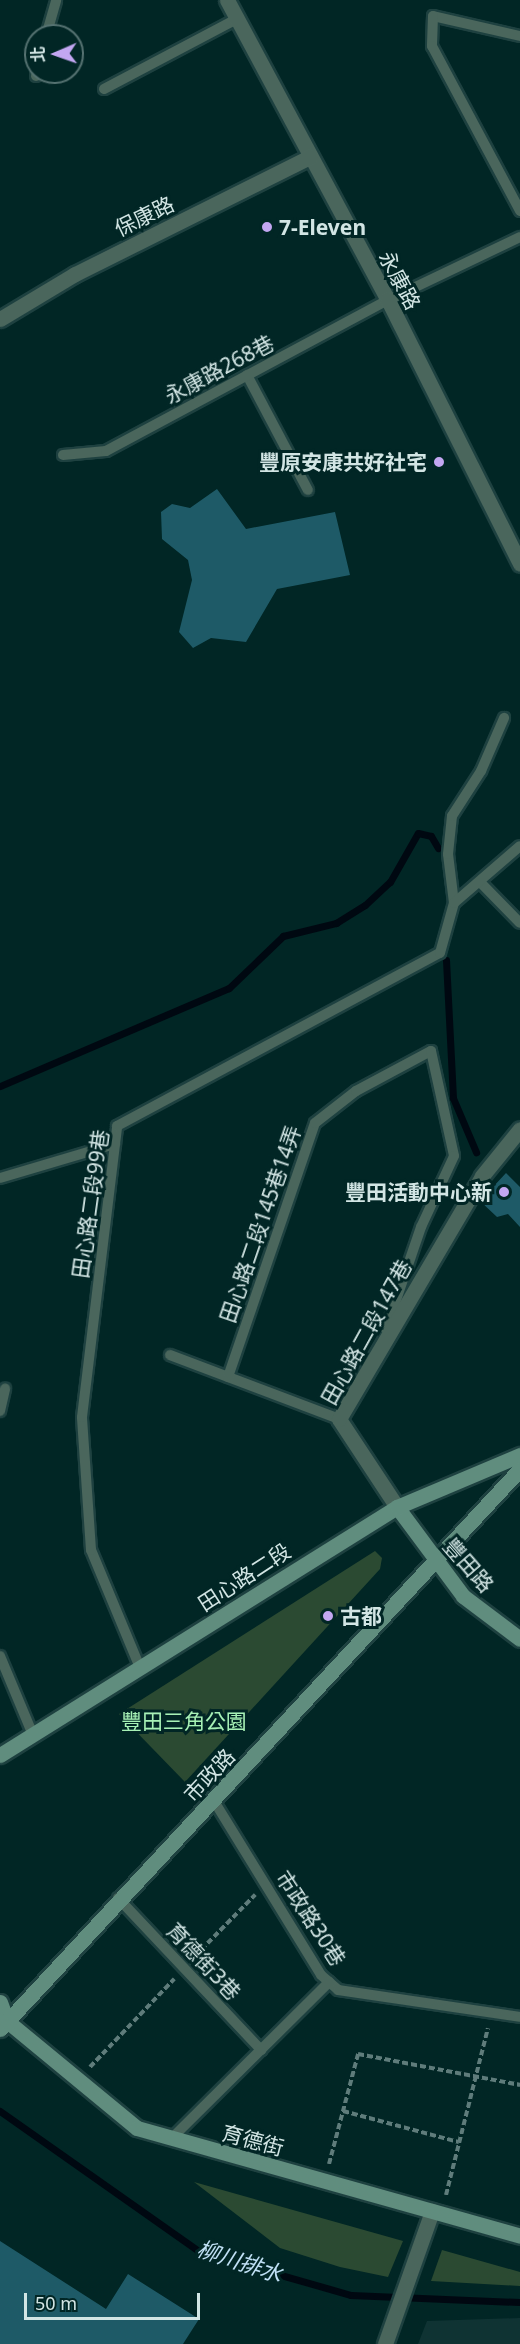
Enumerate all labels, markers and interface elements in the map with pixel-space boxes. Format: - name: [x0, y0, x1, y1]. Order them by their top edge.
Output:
- north arrow: [24, 24, 84, 84]
- text: 北: [27, 46, 49, 63]
- street label: 保康路: [110, 191, 178, 241]
- place label: 7-Eleven: [279, 214, 366, 240]
- marker: 7-Eleven: [260, 220, 274, 234]
- street label: 永康路: [374, 246, 426, 314]
- street label: 永康路268巷: [160, 330, 278, 408]
- place label: 豐原安康共好社宅: [259, 449, 427, 475]
- marker: 豐原安康共好社宅: [432, 455, 446, 469]
- street label: 田心路二段145巷14弄: [214, 1122, 306, 1326]
- street label: 田心路二段99巷: [67, 1128, 113, 1280]
- place label: 豐田活動中心新: [345, 1179, 492, 1205]
- marker: 豐田活動中心新: [497, 1185, 511, 1199]
- street label: 田心路二段147巷: [316, 1255, 416, 1409]
- street label: 豐田路: [439, 1533, 499, 1597]
- street label: 田心路二段: [193, 1538, 295, 1616]
- place label: 古都: [340, 1603, 382, 1629]
- marker: 古都: [321, 1609, 335, 1623]
- park label: 豐田三角公園: [121, 1708, 247, 1734]
- street label: 市政路: [178, 1743, 240, 1807]
- street label: 市政路30巷: [271, 1866, 351, 1970]
- street label: 育德街3巷: [162, 1917, 246, 2005]
- street label: 育德街: [219, 2120, 287, 2160]
- water label: 柳川排水: [194, 2235, 286, 2287]
- scale bar: [27, 2281, 202, 2319]
- text: 50 m: [35, 2291, 77, 2315]

